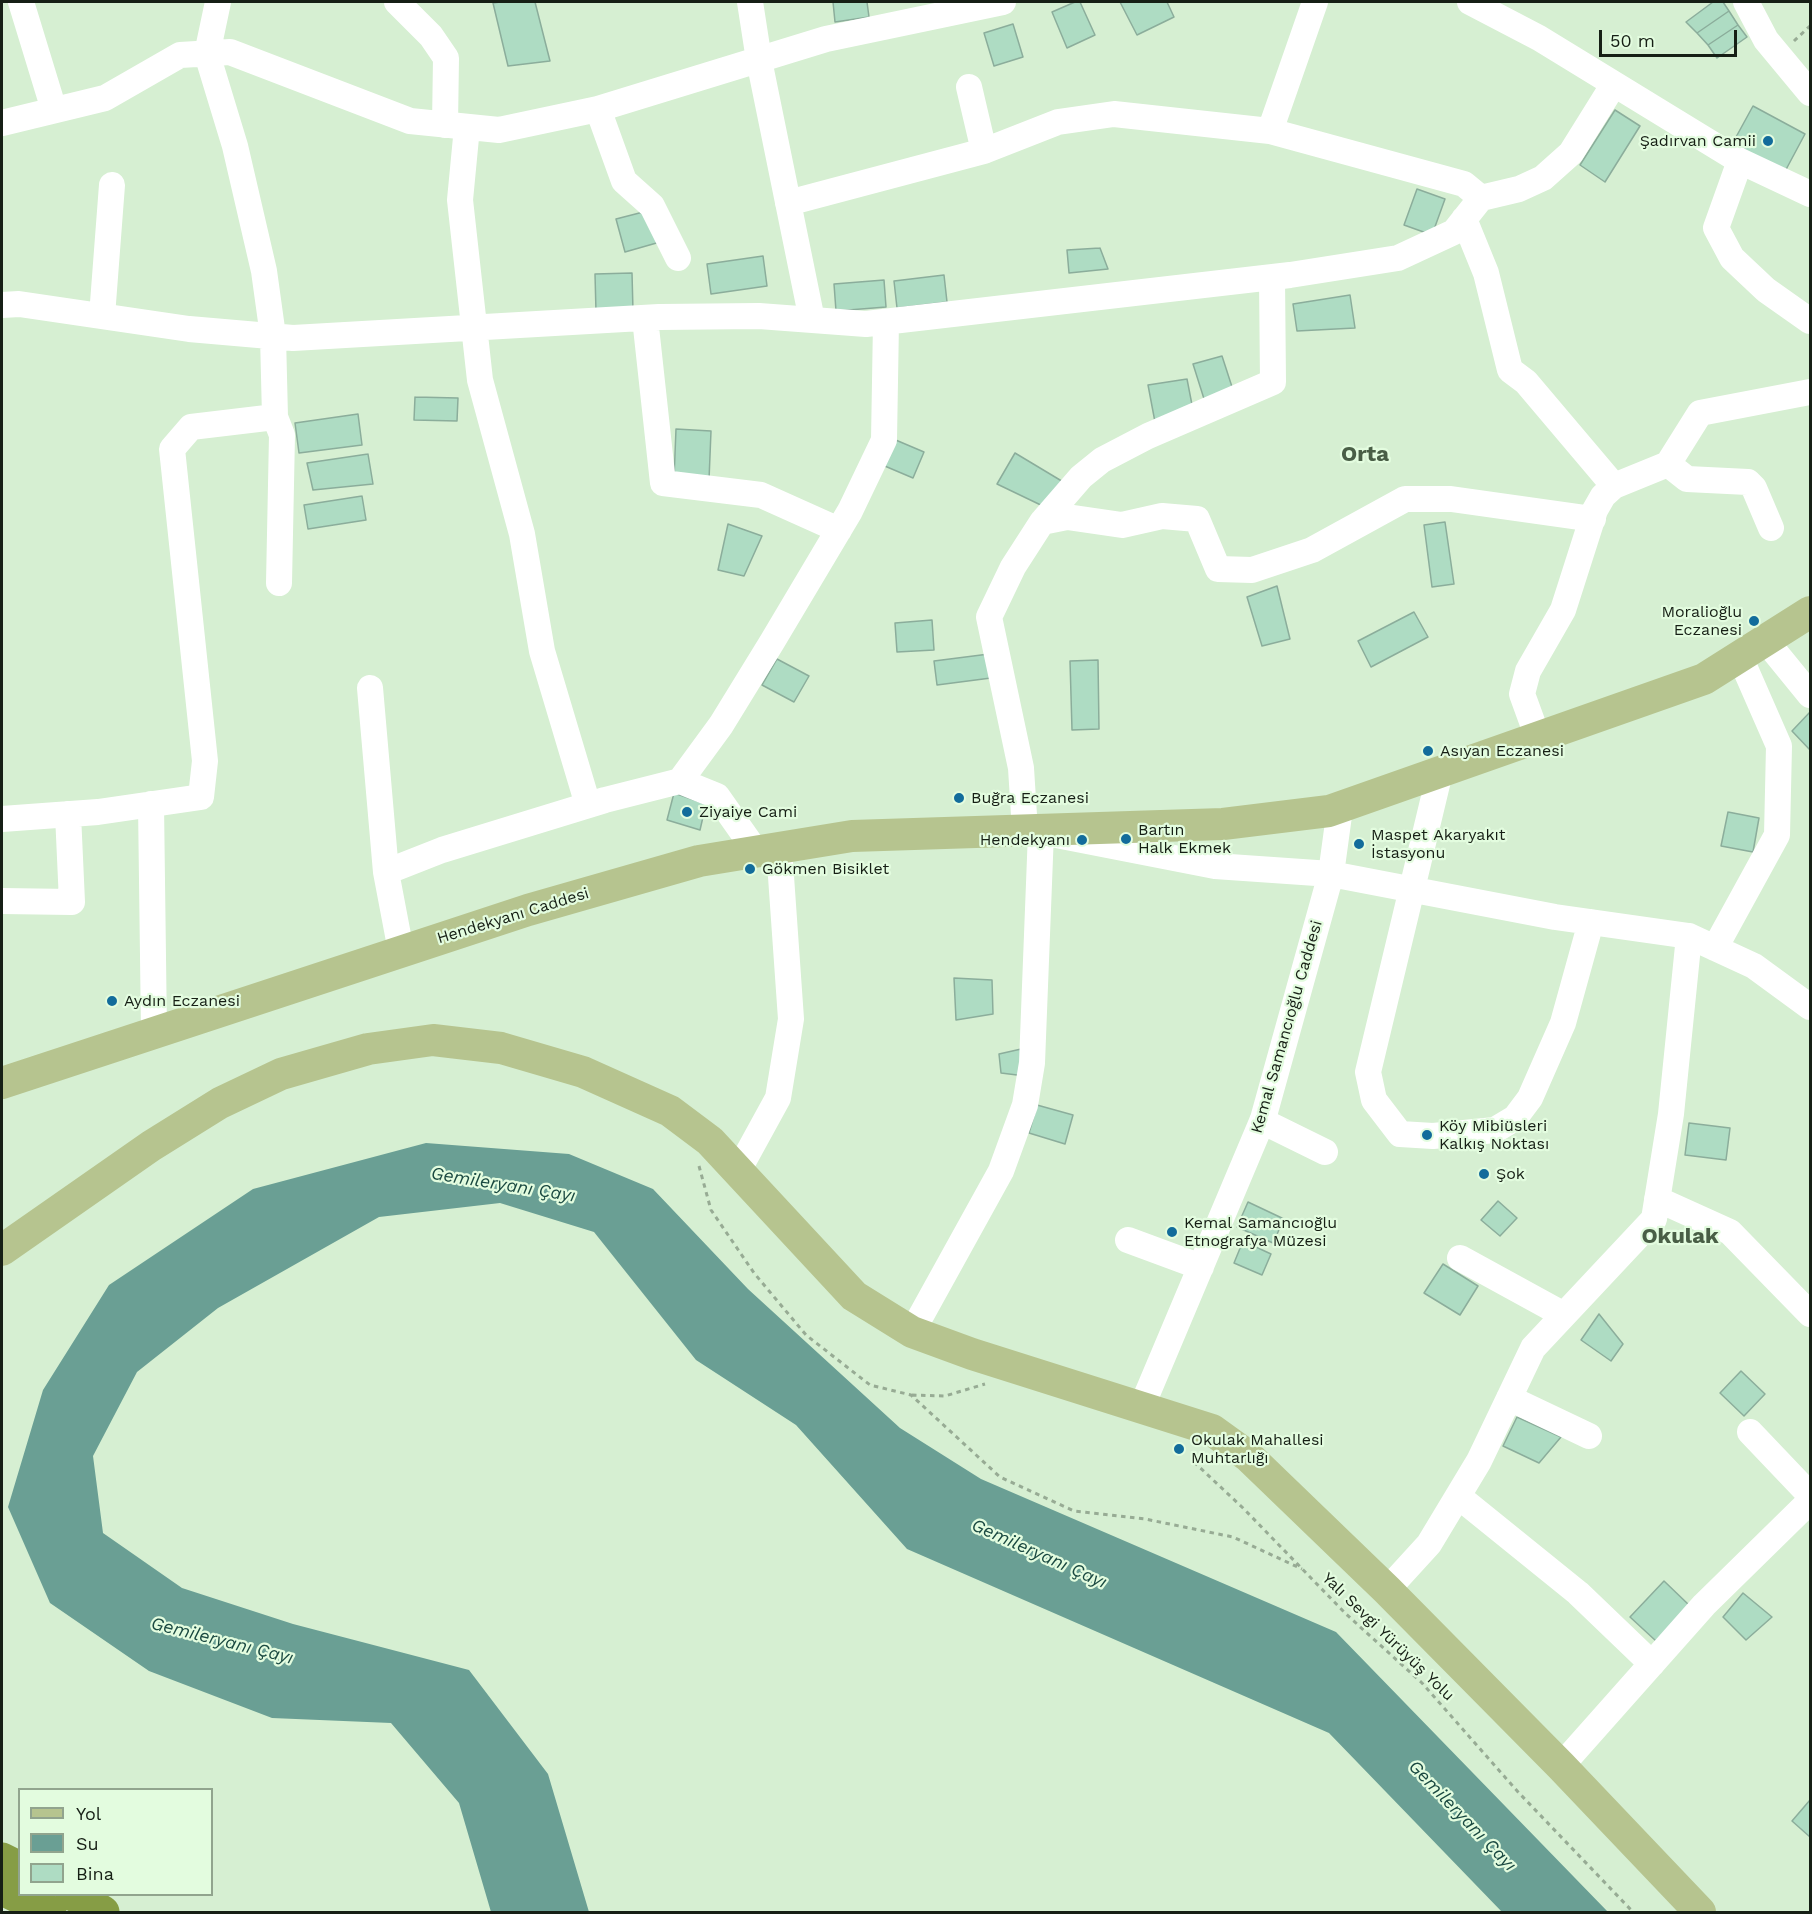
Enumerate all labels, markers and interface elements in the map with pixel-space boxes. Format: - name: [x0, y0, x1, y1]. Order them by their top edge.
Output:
- scale bar: [1602, 18, 1740, 56]
- text: 50 m: [1610, 30, 1655, 51]
- place label: Şadırvan Camii: [1640, 131, 1756, 151]
- marker: Şadırvan Camii: [1761, 134, 1775, 148]
- district label: Orta: [1341, 442, 1389, 468]
- place label: Moralioğlu Eczanesi: [1661, 602, 1742, 640]
- marker: Moralioğlu Eczanesi: [1747, 614, 1761, 628]
- place label: Asıyan Eczanesi: [1440, 741, 1564, 761]
- marker: Asıyan Eczanesi: [1421, 744, 1435, 758]
- place label: Buğra Eczanesi: [971, 788, 1089, 808]
- marker: Buğra Eczanesi: [952, 791, 966, 805]
- place label: Ziyaiye Cami: [699, 802, 797, 822]
- marker: Ziyaiye Cami: [680, 805, 694, 819]
- place label: Bartın Halk Ekmek: [1138, 820, 1231, 858]
- place label: Maspet Akaryakıt İstasyonu: [1371, 825, 1505, 863]
- place label: Hendekyanı: [980, 830, 1070, 850]
- marker: Bartın Halk Ekmek: [1119, 832, 1133, 846]
- marker: Hendekyanı: [1075, 833, 1089, 847]
- marker: Maspet Akaryakıt İstasyonu: [1352, 837, 1366, 851]
- place label: Gökmen Bisiklet: [762, 859, 889, 879]
- marker: Gökmen Bisiklet: [743, 862, 757, 876]
- street label: Hendekyanı Caddesi: [435, 884, 591, 948]
- street label: Kemal Samancıoğlu Caddesi: [1247, 918, 1327, 1136]
- place label: Aydın Eczanesi: [124, 991, 240, 1011]
- marker: Aydın Eczanesi: [105, 994, 119, 1008]
- place label: Köy Mibiüsleri Kalkış Noktası: [1439, 1116, 1549, 1154]
- marker: Köy Mibiüsleri Kalkış Noktası: [1420, 1128, 1434, 1142]
- water label: Gemileryanı Çayı: [429, 1163, 577, 1207]
- place label: Şok: [1496, 1164, 1525, 1184]
- marker: Şok: [1477, 1167, 1491, 1181]
- place label: Kemal Samancıoğlu Etnografya Müzesi: [1184, 1213, 1337, 1251]
- district label: Okulak: [1641, 1224, 1719, 1250]
- marker: Kemal Samancıoğlu Etnografya Müzesi: [1165, 1225, 1179, 1239]
- place label: Okulak Mahallesi Muhtarlığı: [1191, 1430, 1324, 1468]
- marker: Okulak Mahallesi Muhtarlığı: [1172, 1442, 1186, 1456]
- water label: Gemileryanı Çayı: [968, 1514, 1110, 1594]
- street label: Yalı Sevgi Yürüyüş Yolu: [1318, 1569, 1458, 1705]
- water label: Gemileryanı Çayı: [149, 1613, 295, 1669]
- water label: Gemileryanı Çayı: [1404, 1756, 1520, 1876]
- legend: [18, 1788, 213, 1896]
- text: Yol: [76, 1803, 101, 1824]
- text: Su: [76, 1833, 99, 1854]
- text: Bina: [76, 1863, 114, 1884]

